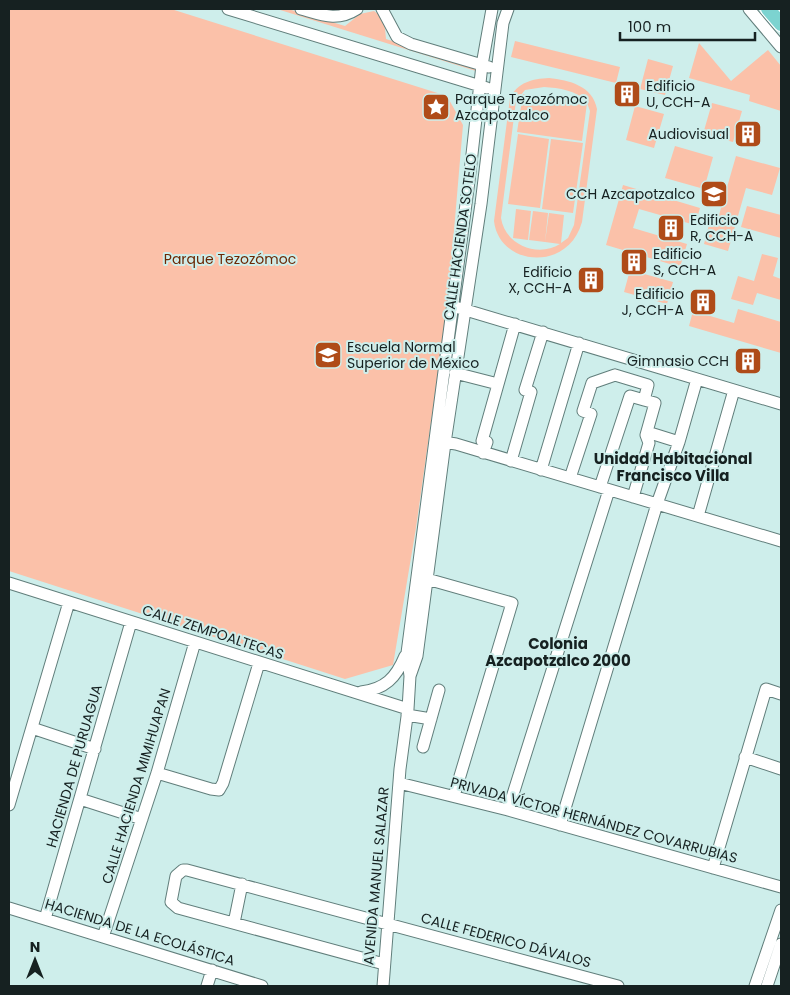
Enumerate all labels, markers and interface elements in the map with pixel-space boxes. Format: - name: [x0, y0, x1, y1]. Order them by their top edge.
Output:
- scale bar: [620, 10, 755, 42]
- text: 100 m: [628, 16, 671, 37]
- place label: Edificio U, CCH-A: [646, 76, 710, 112]
- building icon: Edificio U, CCH-A: [612, 79, 642, 109]
- place label: Parque Tezozómoc Azcapotzalco: [455, 89, 587, 125]
- place icon: Parque Tezozómoc Azcapotzalco: [421, 92, 451, 122]
- building icon: Audiovisual: [733, 119, 763, 149]
- place label: Audiovisual: [648, 124, 729, 144]
- street label: CALLE HACIENDA SOTELO: [438, 153, 482, 321]
- school or university icon: CCH Azcapotzalco: [699, 179, 729, 209]
- place label: CCH Azcapotzalco: [566, 184, 695, 204]
- place label: Edificio R, CCH-A: [690, 210, 753, 246]
- building icon: Edificio R, CCH-A: [656, 213, 686, 243]
- place label: Edificio S, CCH-A: [653, 244, 716, 280]
- building icon: Edificio S, CCH-A: [619, 247, 649, 277]
- park label: Parque Tezozómoc: [164, 249, 296, 269]
- place label: Edificio X, CCH-A: [508, 262, 572, 298]
- building icon: Edificio X, CCH-A: [576, 265, 606, 295]
- place label: Edificio J, CCH-A: [622, 284, 684, 320]
- building icon: Edificio J, CCH-A: [688, 287, 718, 317]
- place label: Escuela Normal Superior de México: [347, 337, 479, 373]
- school or university icon: Escuela Normal Superior de México: [313, 340, 343, 370]
- building icon: Gimnasio CCH: [733, 346, 763, 376]
- place label: Gimnasio CCH: [627, 351, 729, 371]
- district label: Unidad Habitacional Francisco Villa: [594, 448, 752, 486]
- street label: CALLE ZEMPOALTECAS: [140, 600, 286, 664]
- district label: Colonia Azcapotzalco 2000: [485, 633, 631, 671]
- street label: HACIENDA DE PURUAGUA: [41, 682, 107, 850]
- street label: CALLE HACIENDA MIMIHUAPAN: [97, 686, 175, 886]
- street label: PRIVADA VÍCTOR HERNÁNDEZ COVARRUBIAS: [448, 772, 740, 868]
- street label: AVENIDA MANUEL SALAZAR: [358, 786, 394, 966]
- street label: HACIENDA DE LA ECOLÁSTICA: [43, 894, 237, 970]
- street label: CALLE FEDERICO DÁVALOS: [419, 908, 593, 972]
- north arrow: [10, 935, 60, 985]
- text: N: [30, 937, 40, 957]

